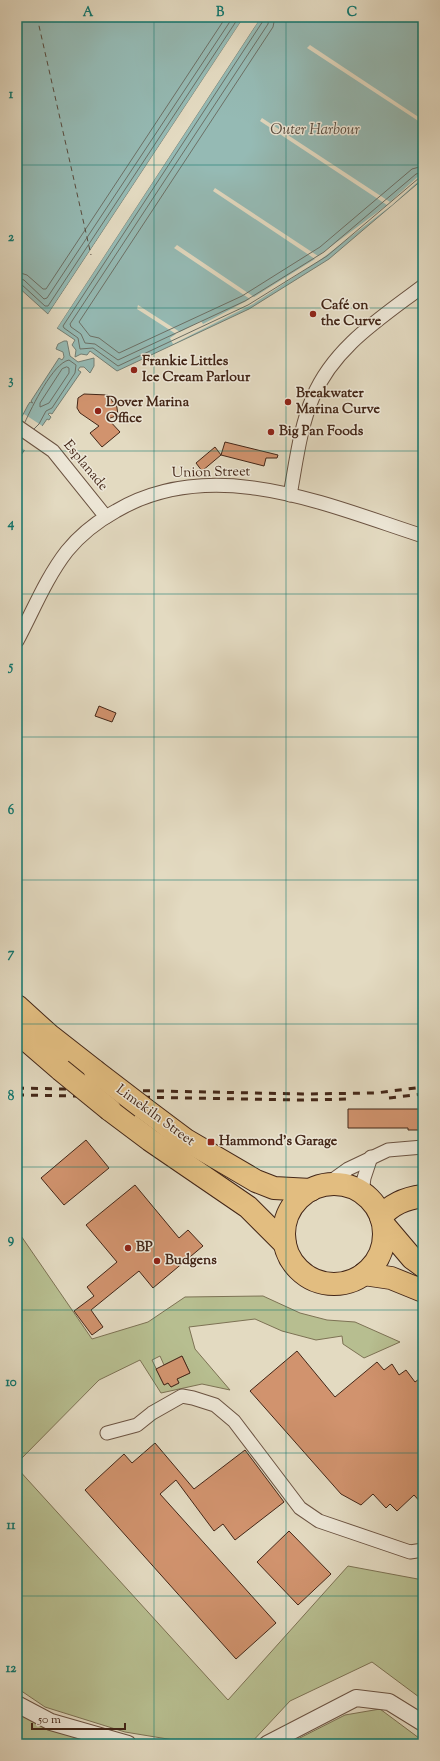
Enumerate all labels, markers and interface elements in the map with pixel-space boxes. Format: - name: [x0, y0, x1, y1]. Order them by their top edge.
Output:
- text: A: [83, 4, 94, 22]
- text: B: [216, 4, 225, 22]
- text: C: [347, 4, 357, 22]
- text: 1: [9, 86, 14, 104]
- water label: Outer Harbour: [270, 120, 360, 141]
- text: 2: [8, 229, 15, 247]
- place label: Café on the Curve: [321, 296, 382, 332]
- marker: Café on the Curve: [308, 309, 318, 319]
- place label: Frankie Littles Ice Cream Parlour: [142, 352, 251, 388]
- marker: Frankie Littles Ice Cream Parlour: [129, 365, 139, 375]
- text: 3: [8, 372, 14, 390]
- place label: Breakwater Marina Curve: [296, 384, 380, 420]
- place label: Dover Marina Office: [106, 393, 190, 429]
- marker: Breakwater Marina Curve: [283, 397, 293, 407]
- marker: Dover Marina Office: [93, 406, 103, 416]
- place label: Big Pan Foods: [279, 422, 364, 442]
- marker: Big Pan Foods: [266, 427, 276, 437]
- street label: Esplanade: [58, 436, 112, 496]
- street label: Union Street: [172, 462, 251, 484]
- text: 4: [7, 515, 15, 533]
- text: 5: [8, 658, 14, 676]
- text: 6: [8, 802, 15, 820]
- text: 7: [8, 945, 15, 963]
- street label: Limekiln Street: [111, 1081, 199, 1152]
- text: 8: [8, 1088, 15, 1106]
- place label: Hammond's Garage: [219, 1132, 338, 1152]
- marker: Hammond's Garage: [206, 1137, 216, 1147]
- text: 9: [8, 1231, 15, 1249]
- place label: BP: [136, 1238, 153, 1258]
- marker: BP: [123, 1243, 133, 1253]
- place label: Budgens: [165, 1251, 217, 1271]
- marker: Budgens: [152, 1256, 162, 1266]
- text: 10: [5, 1374, 17, 1392]
- text: 11: [7, 1517, 16, 1535]
- text: 12: [6, 1660, 17, 1678]
- scale bar: [32, 1705, 125, 1731]
- text: 50 m: [37, 1711, 61, 1729]

